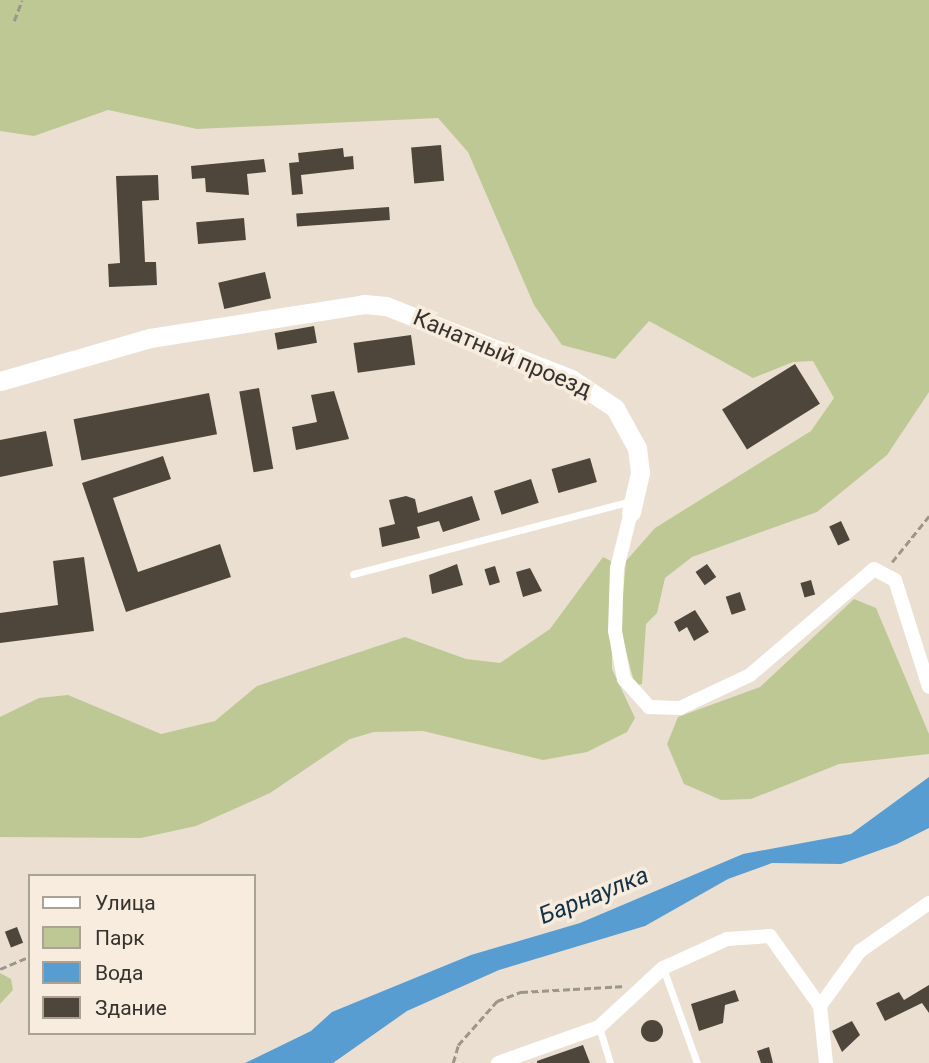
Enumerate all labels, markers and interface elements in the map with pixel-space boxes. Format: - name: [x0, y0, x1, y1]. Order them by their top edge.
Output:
- street label: Канатный проезд: [409, 304, 595, 404]
- water label: Барнаулка: [535, 861, 653, 931]
- legend: [28, 874, 256, 1035]
- text: Улица: [95, 891, 156, 915]
- text: Парк: [95, 926, 145, 950]
- text: Вода: [95, 961, 143, 985]
- text: Здание: [95, 996, 167, 1020]

